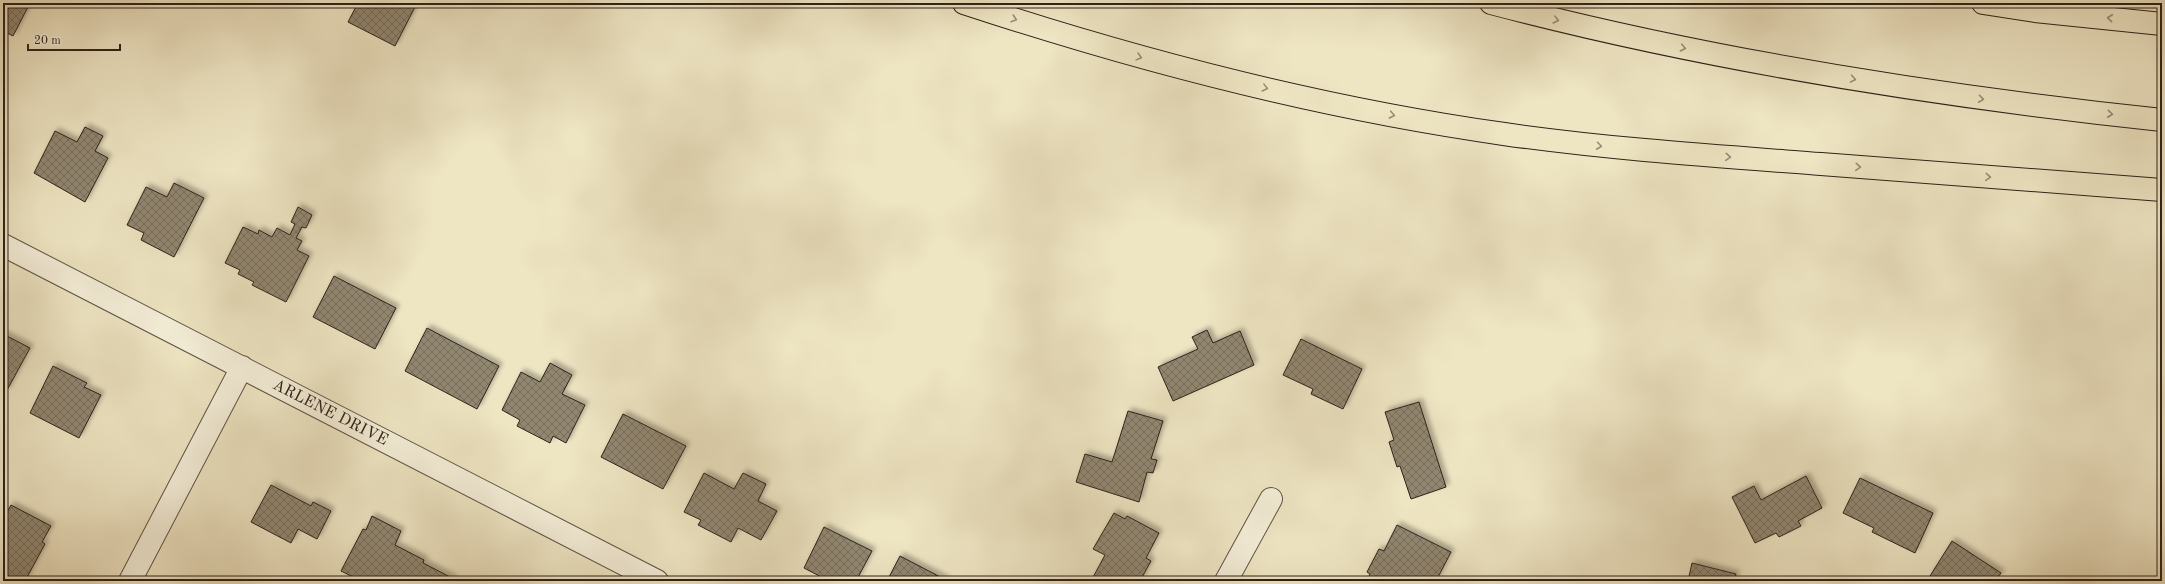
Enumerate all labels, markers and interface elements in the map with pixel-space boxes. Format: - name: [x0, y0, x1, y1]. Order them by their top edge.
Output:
- one-way arrow: [2107, 14, 2113, 23]
- one-way arrow: [1011, 15, 1018, 23]
- one-way arrow: [1552, 15, 1559, 24]
- scale bar: [28, 26, 120, 52]
- text: 20 m: [34, 35, 61, 47]
- one-way arrow: [1680, 44, 1686, 52]
- one-way arrow: [1136, 52, 1142, 60]
- one-way arrow: [1850, 75, 1856, 83]
- one-way arrow: [1261, 83, 1268, 92]
- one-way arrow: [1978, 94, 1984, 103]
- one-way arrow: [1389, 110, 1395, 119]
- one-way arrow: [2107, 110, 2113, 119]
- one-way arrow: [1596, 141, 1602, 150]
- one-way arrow: [1725, 153, 1731, 162]
- one-way arrow: [1855, 162, 1861, 171]
- one-way arrow: [1985, 172, 1991, 181]
- street label: ARLENE DRIVE: [270, 377, 390, 449]

